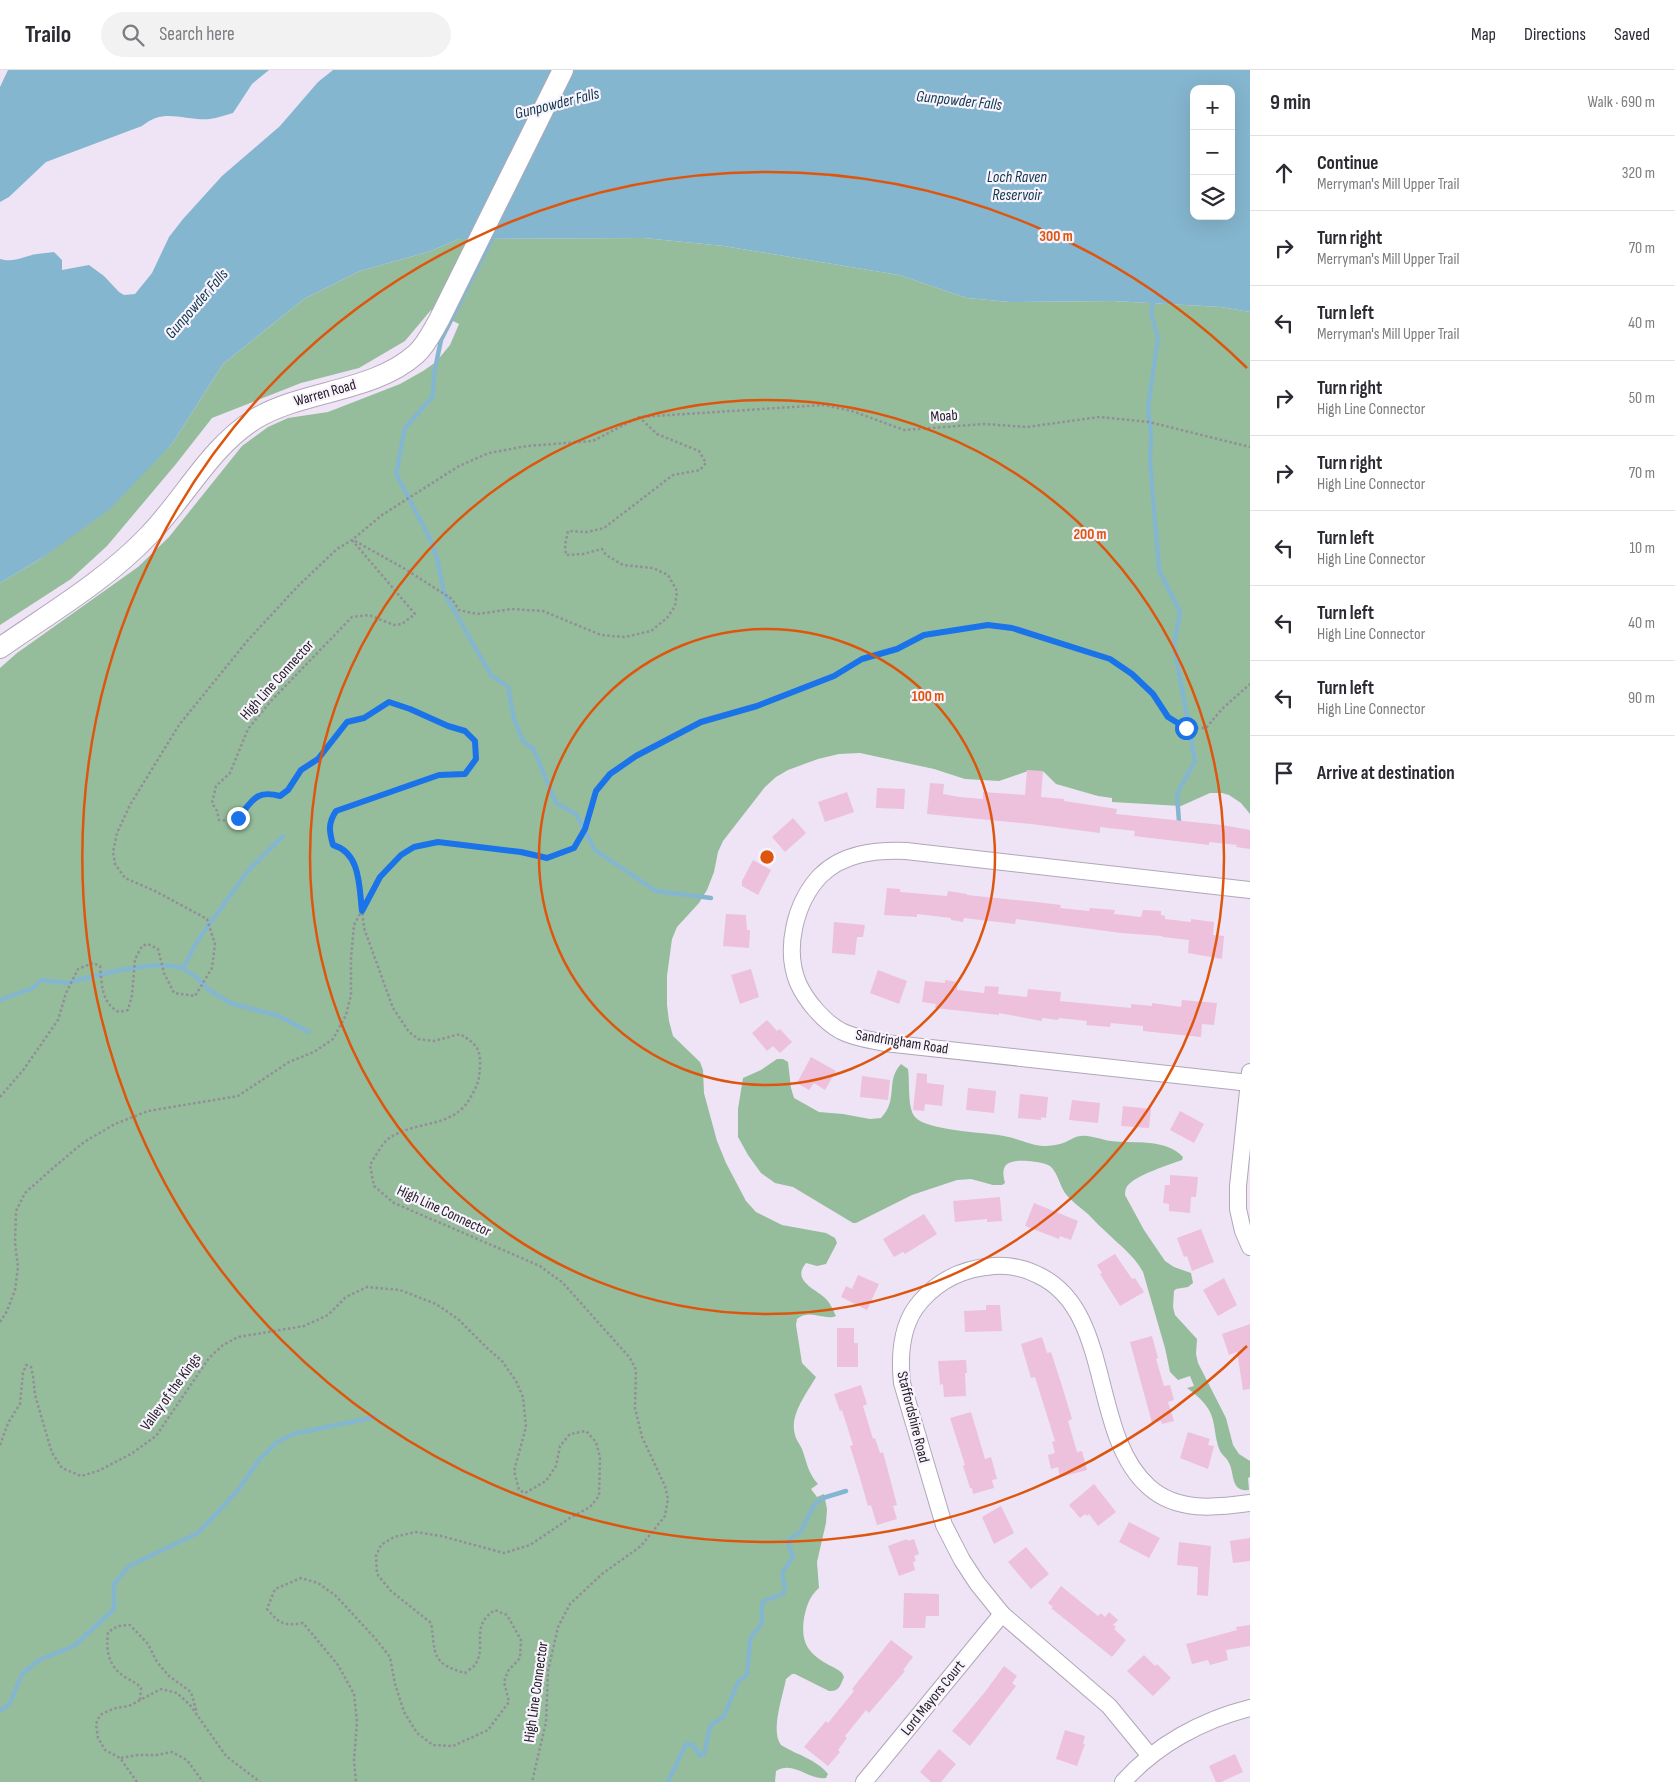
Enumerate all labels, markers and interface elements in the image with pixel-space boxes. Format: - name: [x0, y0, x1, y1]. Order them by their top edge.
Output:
- search box: [101, 12, 451, 57]
- text: Trailo: [25, 20, 71, 49]
- icon: search: [119, 21, 147, 49]
- text: Search here: [159, 23, 235, 46]
- text: Map: [1471, 24, 1496, 45]
- text: Directions: [1524, 24, 1586, 45]
- text: Saved: [1614, 24, 1650, 45]
- water label: Gunpowder Falls: [513, 84, 602, 124]
- map controls: [1190, 85, 1235, 220]
- button: +: [1190, 85, 1235, 130]
- water label: Gunpowder Falls: [915, 87, 1003, 115]
- text: 9 min: [1270, 90, 1311, 115]
- text: Walk · 690 m: [1588, 93, 1655, 112]
- button: −: [1190, 130, 1235, 175]
- text: Continue: [1317, 152, 1378, 175]
- icon: ahead: [1270, 159, 1298, 187]
- text: 320 m: [1622, 164, 1655, 183]
- water label: Loch Raven Reservoir: [987, 168, 1047, 205]
- button: layers: [1190, 175, 1235, 220]
- text: Merryman's Mill Upper Trail: [1317, 175, 1459, 194]
- text: 300 m: [1039, 227, 1073, 246]
- text: Turn right: [1317, 227, 1382, 250]
- icon: right: [1270, 234, 1298, 262]
- text: 70 m: [1629, 239, 1655, 258]
- text: Merryman's Mill Upper Trail: [1317, 250, 1459, 269]
- water label: Gunpowder Falls: [162, 265, 233, 343]
- text: Turn left: [1317, 302, 1374, 325]
- icon: left: [1270, 309, 1298, 337]
- text: 40 m: [1628, 314, 1655, 333]
- text: Merryman's Mill Upper Trail: [1317, 325, 1459, 344]
- street label: Warren Road: [292, 375, 358, 411]
- text: Turn right: [1317, 377, 1382, 400]
- icon: right: [1270, 384, 1298, 412]
- text: 50 m: [1629, 389, 1655, 408]
- text: High Line Connector: [1317, 400, 1425, 419]
- street label: Moab: [930, 406, 958, 426]
- text: Turn right: [1317, 452, 1382, 475]
- icon: right: [1270, 459, 1298, 487]
- text: 70 m: [1629, 464, 1655, 483]
- text: High Line Connector: [1317, 475, 1425, 494]
- text: 200 m: [1073, 525, 1107, 544]
- text: Turn left: [1317, 527, 1374, 550]
- icon: left: [1270, 534, 1298, 562]
- text: 10 m: [1629, 539, 1655, 558]
- text: High Line Connector: [1317, 550, 1425, 569]
- text: Turn left: [1317, 602, 1374, 625]
- icon: left: [1270, 609, 1298, 637]
- text: 40 m: [1628, 614, 1655, 633]
- text: High Line Connector: [1317, 625, 1425, 644]
- street label: High Line Connector: [236, 635, 318, 724]
- text: Turn left: [1317, 677, 1374, 700]
- icon: left: [1270, 684, 1298, 712]
- text: 100 m: [912, 687, 944, 706]
- text: 90 m: [1628, 689, 1655, 708]
- text: High Line Connector: [1317, 700, 1425, 719]
- route start: [1175, 717, 1198, 740]
- icon: arrive: [1270, 759, 1298, 787]
- text: Arrive at destination: [1317, 762, 1455, 785]
- route end: [227, 807, 250, 830]
- centre of rings: [758, 848, 776, 866]
- street label: Sandringham Road: [854, 1025, 950, 1059]
- street label: High Line Connector: [394, 1181, 495, 1241]
- street label: Valley of the Kings: [136, 1349, 206, 1435]
- street label: Staffordshire Road: [892, 1369, 934, 1465]
- street label: High Line Connector: [520, 1640, 553, 1744]
- street label: Lord Mayors Court: [897, 1656, 969, 1739]

